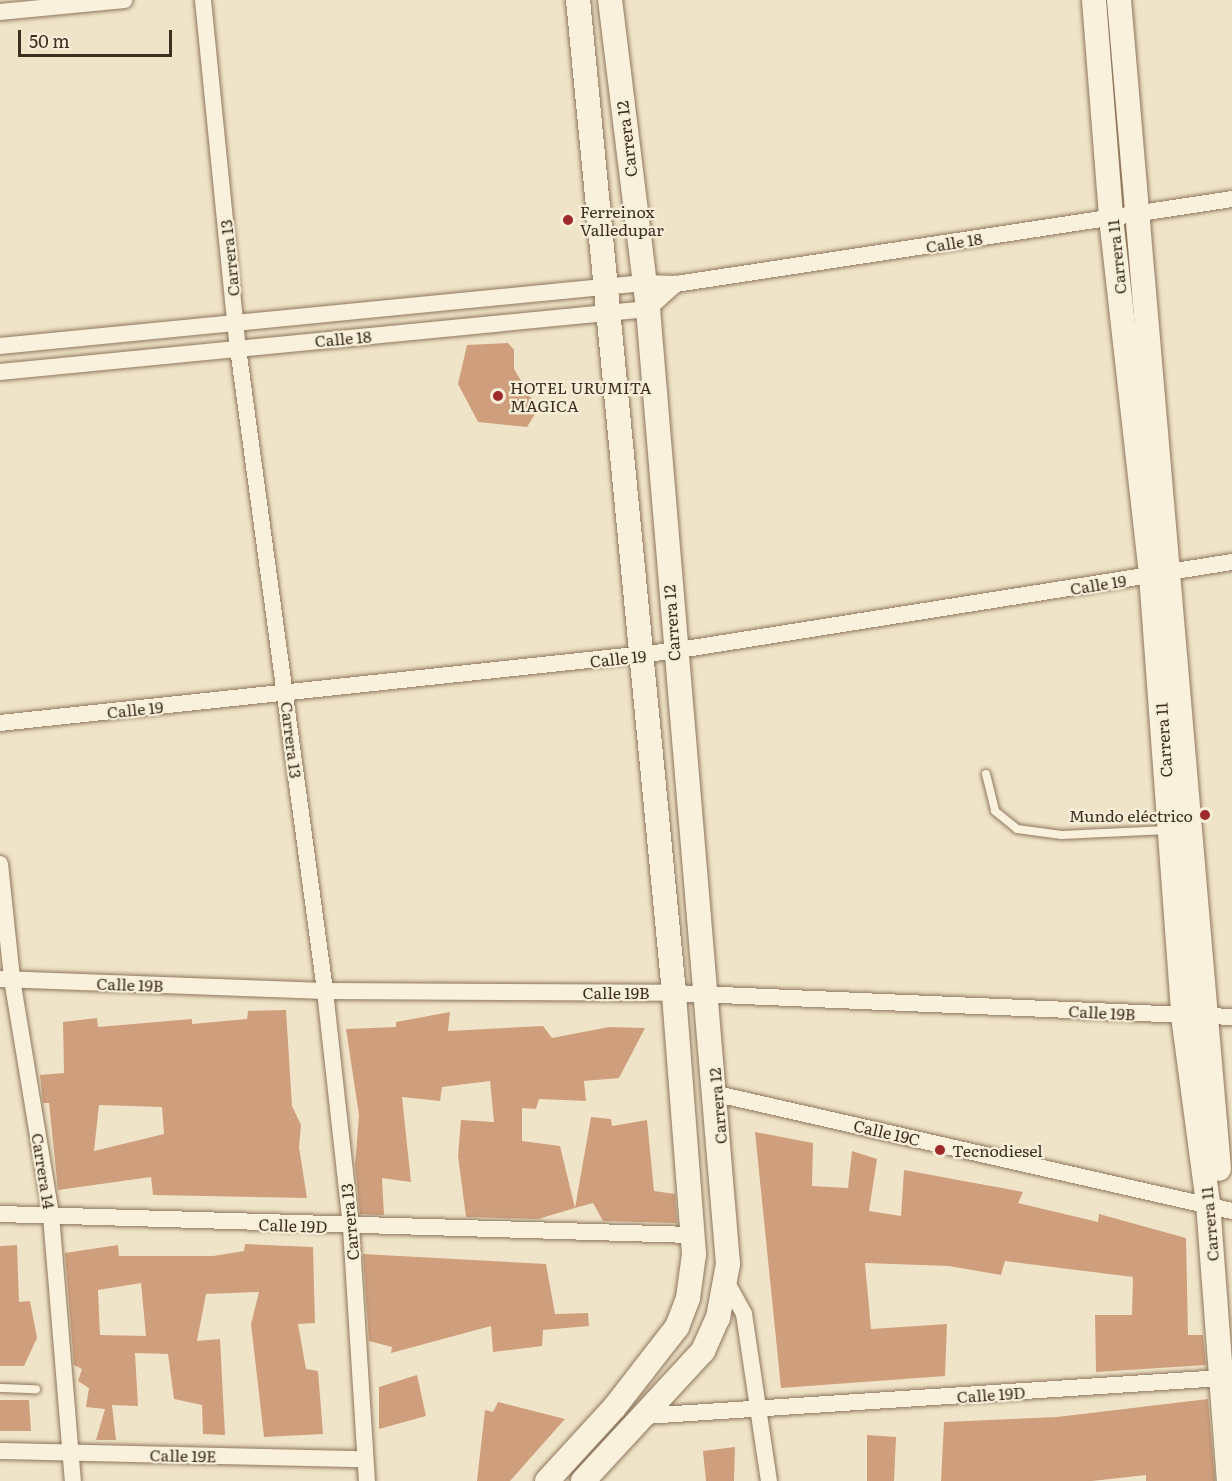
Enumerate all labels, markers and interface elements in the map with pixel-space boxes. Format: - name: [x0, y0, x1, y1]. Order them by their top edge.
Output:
- scale bar: [21, 18, 176, 56]
- text: 50 m: [29, 27, 70, 54]
- street label: Carrera 12: [612, 100, 640, 178]
- place label: Ferreinox Valledupar: [580, 201, 664, 239]
- marker: Ferreinox Valledupar: [561, 213, 575, 227]
- street label: Carrera 13: [215, 219, 243, 297]
- street label: Carrera 11: [1103, 219, 1129, 295]
- street label: Calle 18: [924, 228, 984, 256]
- street label: Calle 18: [314, 326, 372, 350]
- place label: HOTEL URUMITA MAGICA: [510, 377, 651, 415]
- marker: HOTEL URUMITA MAGICA: [491, 389, 505, 403]
- street label: Calle 19: [1069, 570, 1127, 598]
- street label: Carrera 12: [659, 584, 683, 662]
- street label: Calle 19: [589, 645, 647, 671]
- street label: Calle 19: [106, 696, 164, 722]
- street label: Carrera 13: [278, 701, 306, 779]
- street label: Carrera 11: [1151, 702, 1175, 778]
- place label: Mundo eléctrico: [1069, 805, 1193, 825]
- marker: Mundo eléctrico: [1198, 808, 1212, 822]
- street label: Calle 19B: [96, 973, 164, 995]
- street label: Calle 19B: [582, 982, 650, 1002]
- street label: Calle 19B: [1068, 1001, 1136, 1023]
- street label: Carrera 12: [704, 1067, 730, 1145]
- street label: Calle 19C: [852, 1115, 922, 1149]
- street label: Carrera 14: [29, 1132, 59, 1210]
- place label: Tecnodiesel: [952, 1140, 1043, 1160]
- marker: Tecnodiesel: [933, 1143, 947, 1157]
- street label: Carrera 13: [336, 1183, 362, 1261]
- street label: Carrera 11: [1196, 1186, 1222, 1262]
- street label: Calle 19D: [258, 1214, 328, 1236]
- street label: Calle 19D: [956, 1382, 1026, 1406]
- street label: Calle 19E: [149, 1445, 217, 1465]

